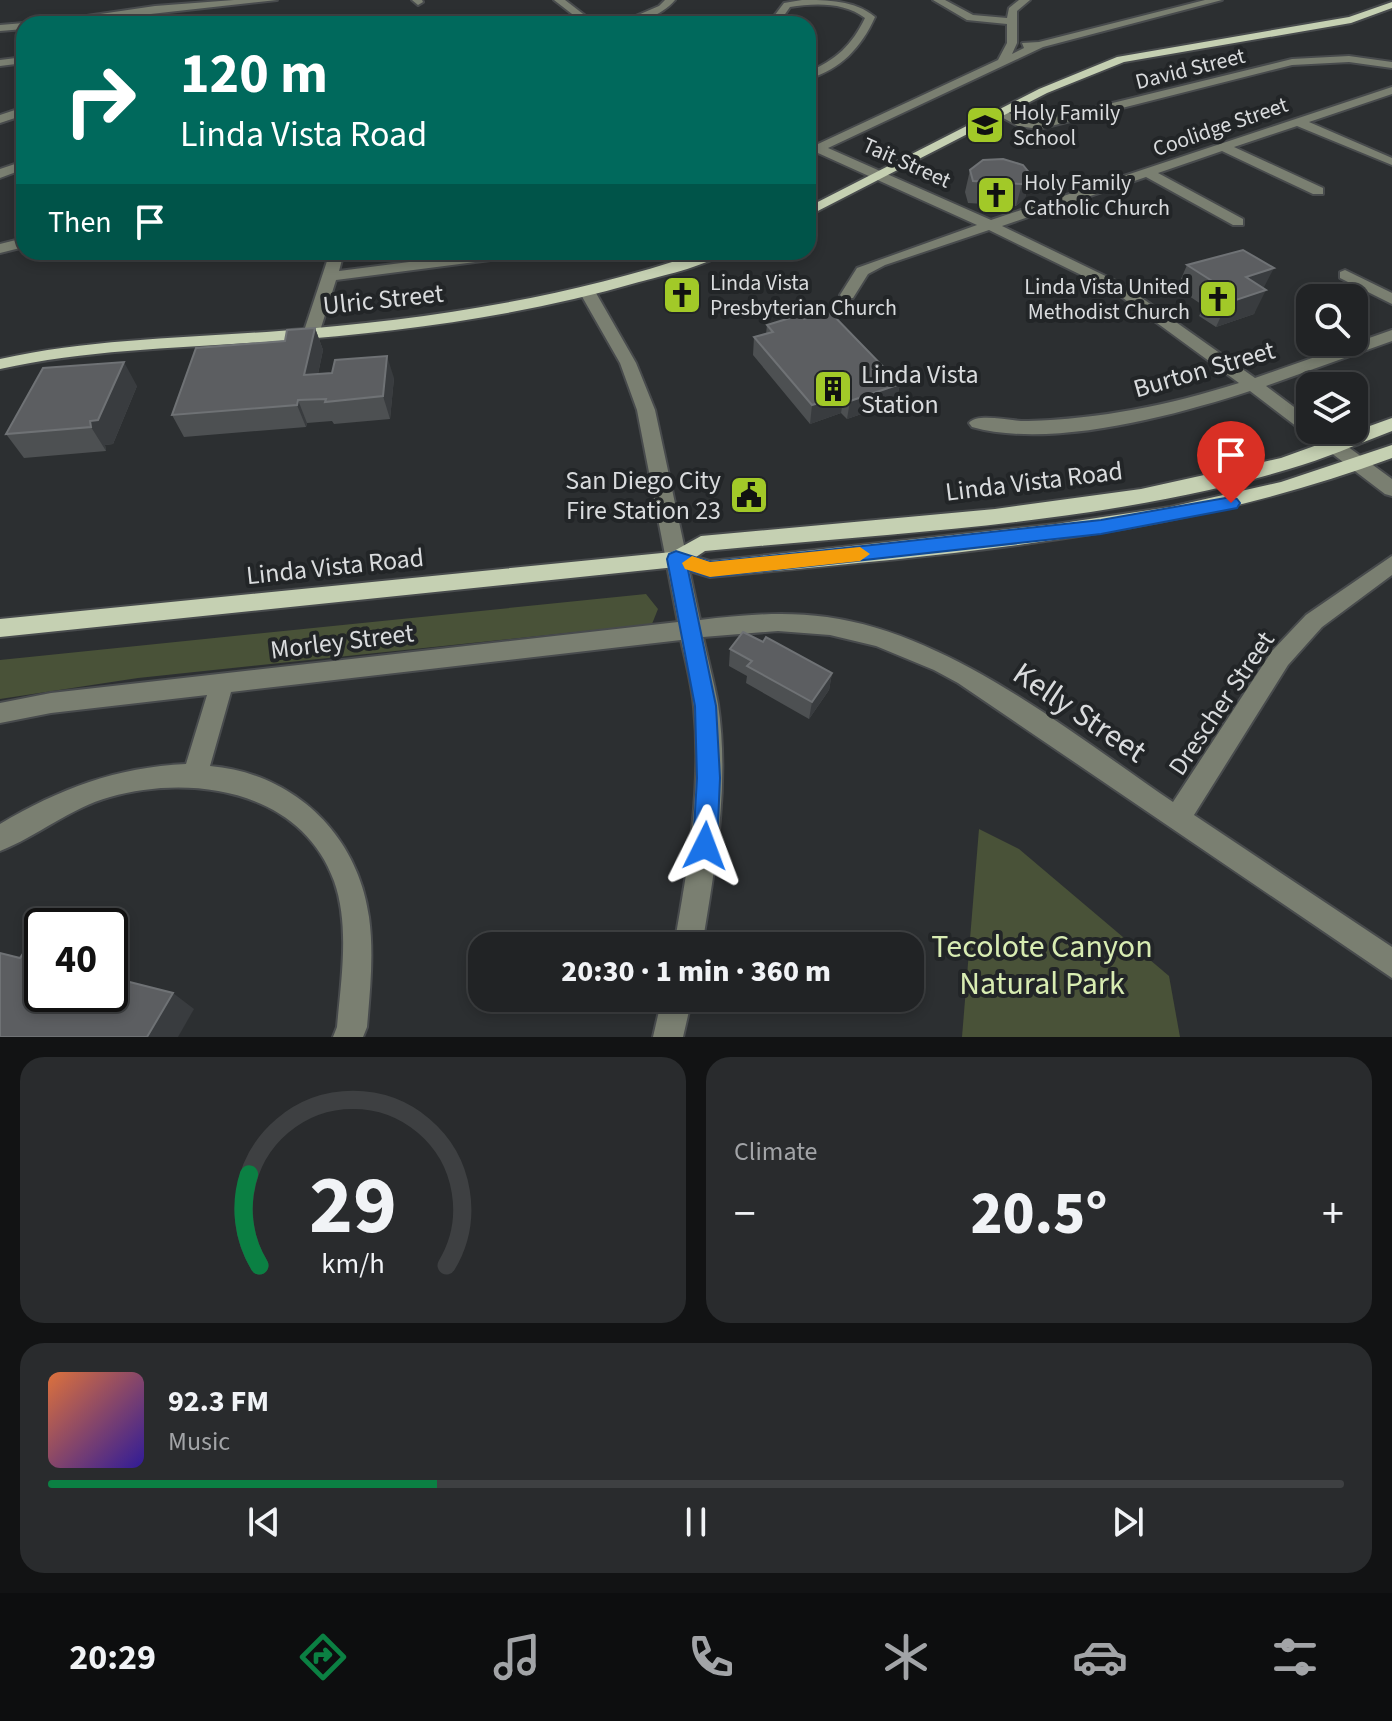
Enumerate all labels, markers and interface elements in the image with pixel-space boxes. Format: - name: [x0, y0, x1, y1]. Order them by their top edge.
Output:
- text: 120 m: [180, 35, 328, 114]
- street label: David Street: [1132, 40, 1249, 98]
- icon: right: [48, 48, 152, 152]
- street label: Coolidge Street: [1149, 89, 1293, 165]
- place label: Holy Family School: [1013, 97, 1121, 154]
- school or university icon: Holy Family School: [964, 104, 1006, 146]
- text: Linda Vista Road: [180, 109, 427, 160]
- street label: Tait Street: [857, 129, 956, 197]
- place label: Holy Family Catholic Church: [1024, 167, 1170, 224]
- church icon: Holy Family Catholic Church: [975, 174, 1017, 216]
- icon: arrive: [128, 200, 172, 244]
- text: Then: [48, 201, 112, 244]
- place label: Linda Vista Presbyterian Church: [710, 267, 897, 324]
- place label: Linda Vista United Methodist Church: [1024, 271, 1190, 328]
- church icon: Linda Vista Presbyterian Church: [661, 274, 703, 316]
- street label: Ulric Street: [321, 275, 445, 324]
- church icon: Linda Vista United Methodist Church: [1197, 278, 1239, 320]
- map controls: [1296, 284, 1368, 444]
- button: search: [1296, 284, 1368, 356]
- street label: Burton Street: [1129, 332, 1279, 407]
- place label: Linda Vista Station: [861, 356, 979, 423]
- building icon: Linda Vista Station: [812, 368, 854, 410]
- button: layers: [1296, 372, 1368, 444]
- pin: [1197, 421, 1265, 503]
- icon: arrive: [1209, 433, 1253, 477]
- street label: Linda Vista Road: [943, 452, 1125, 511]
- place label: San Diego City Fire Station 23: [565, 462, 721, 529]
- public building icon: San Diego City Fire Station 23: [728, 474, 770, 516]
- street label: Linda Vista Road: [244, 539, 426, 594]
- street label: Morley Street: [268, 614, 416, 669]
- street label: Drescher Street: [1159, 624, 1284, 783]
- street label: Kelly Street: [1004, 651, 1155, 774]
- position arrow: [663, 804, 747, 888]
- speed limit sign: 40: [24, 908, 128, 1012]
- park label: Tecolote Canyon Natural Park: [931, 924, 1153, 1007]
- text: 20:30 · 1 min · 360 m: [561, 950, 831, 993]
- text: Climate: [734, 1133, 818, 1170]
- text: 29: [309, 1147, 397, 1265]
- text: 20.5°: [971, 1172, 1107, 1257]
- text: −: [734, 1183, 756, 1246]
- text: +: [1322, 1183, 1344, 1246]
- text: km/h: [321, 1244, 385, 1284]
- text: 92.3 FM: [168, 1380, 269, 1423]
- text: Music: [168, 1423, 230, 1460]
- icon: previous: [242, 1500, 286, 1544]
- icon: pause: [674, 1500, 718, 1544]
- icon: next: [1106, 1500, 1150, 1544]
- icon: directions: [295, 1629, 351, 1685]
- icon: music: [489, 1629, 545, 1685]
- icon: phone: [683, 1629, 739, 1685]
- icon: climate: [878, 1629, 934, 1685]
- icon: car: [1072, 1629, 1128, 1685]
- icon: filters: [1267, 1629, 1323, 1685]
- text: 20:29: [69, 1632, 156, 1683]

